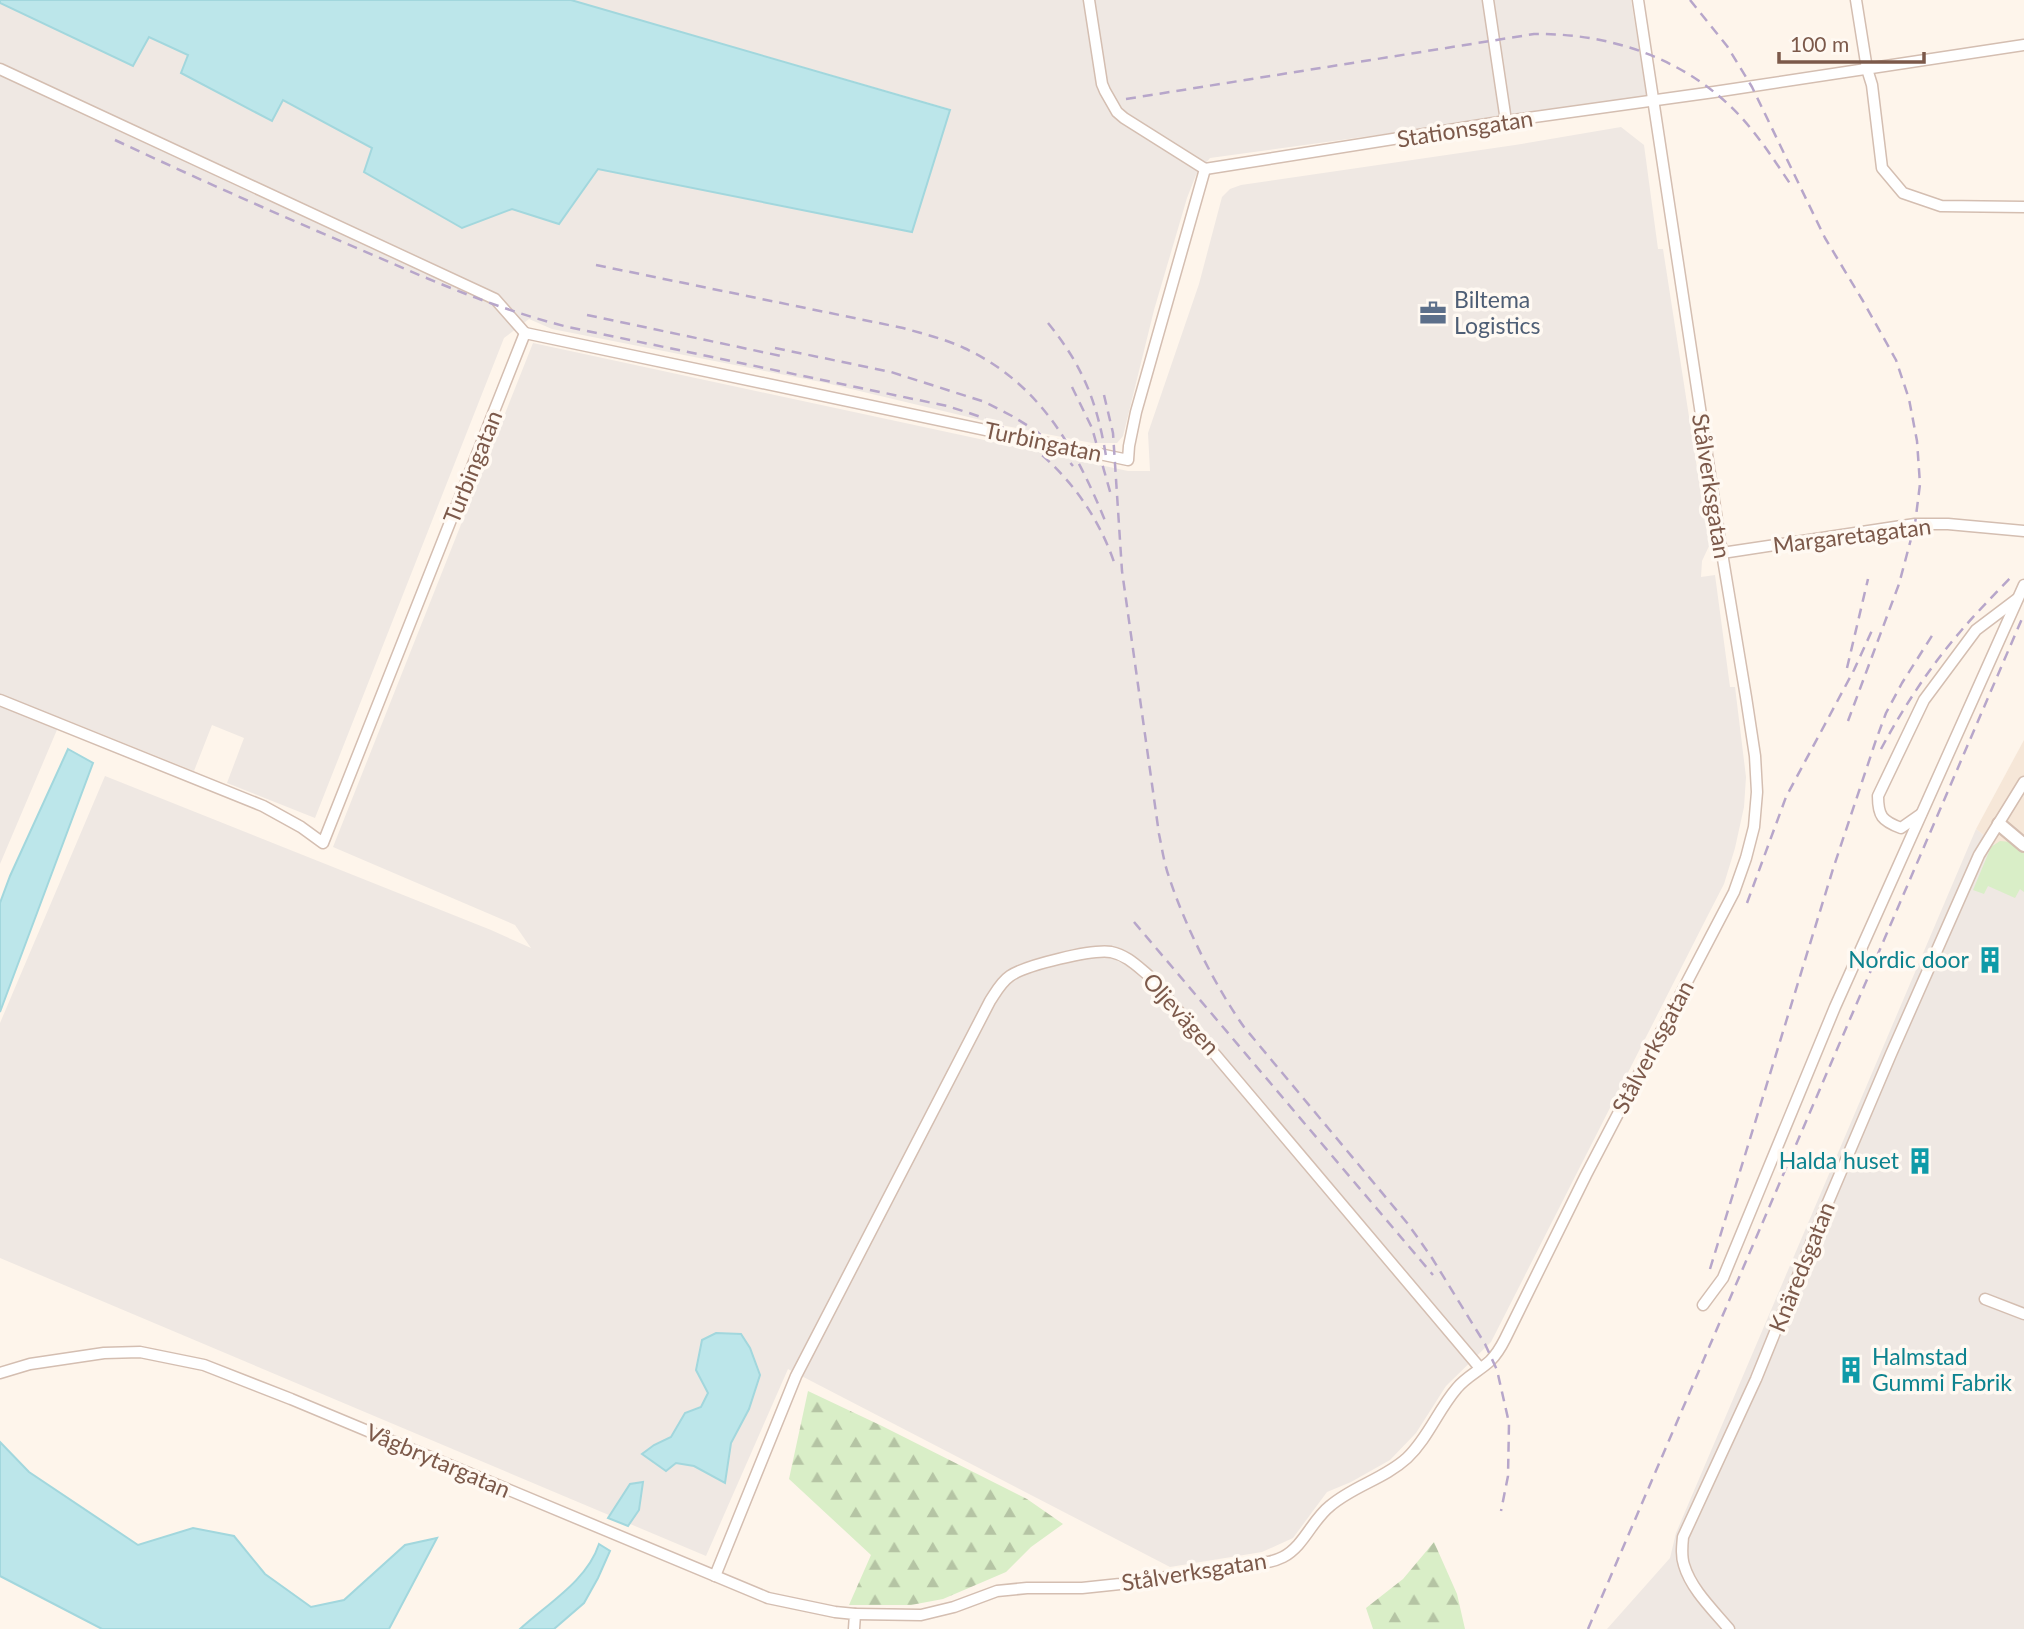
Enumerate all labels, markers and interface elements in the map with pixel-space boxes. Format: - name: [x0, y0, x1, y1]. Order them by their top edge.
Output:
- scale bar: [1779, 21, 1924, 65]
- text: 100 m: [1790, 31, 1849, 56]
- street label: Stationsgatan: [1395, 103, 1535, 153]
- place label: Biltema Logistics: [1454, 285, 1541, 339]
- office icon: Biltema Logistics: [1418, 298, 1448, 328]
- street label: Turbingatan: [437, 406, 507, 527]
- street label: Stålverksgatan: [1687, 411, 1737, 560]
- street label: Turbingatan: [982, 415, 1104, 467]
- street label: Margaretagatan: [1771, 511, 1933, 559]
- place label: Nordic door: [1848, 945, 1970, 973]
- building icon: Nordic door: [1975, 945, 2005, 975]
- street label: Oljevägen: [1138, 966, 1226, 1060]
- street label: Stålverksgatan: [1605, 975, 1699, 1118]
- place label: Halda huset: [1779, 1146, 1900, 1174]
- building icon: Halda huset: [1905, 1146, 1935, 1176]
- street label: Knäredsgatan: [1762, 1197, 1840, 1336]
- place label: Halmstad Gummi Fabrik: [1872, 1342, 2012, 1396]
- building icon: Halmstad Gummi Fabrik: [1836, 1355, 1866, 1385]
- street label: Vågbrytargatan: [362, 1417, 515, 1503]
- street label: Stålverksgatan: [1119, 1546, 1268, 1596]

